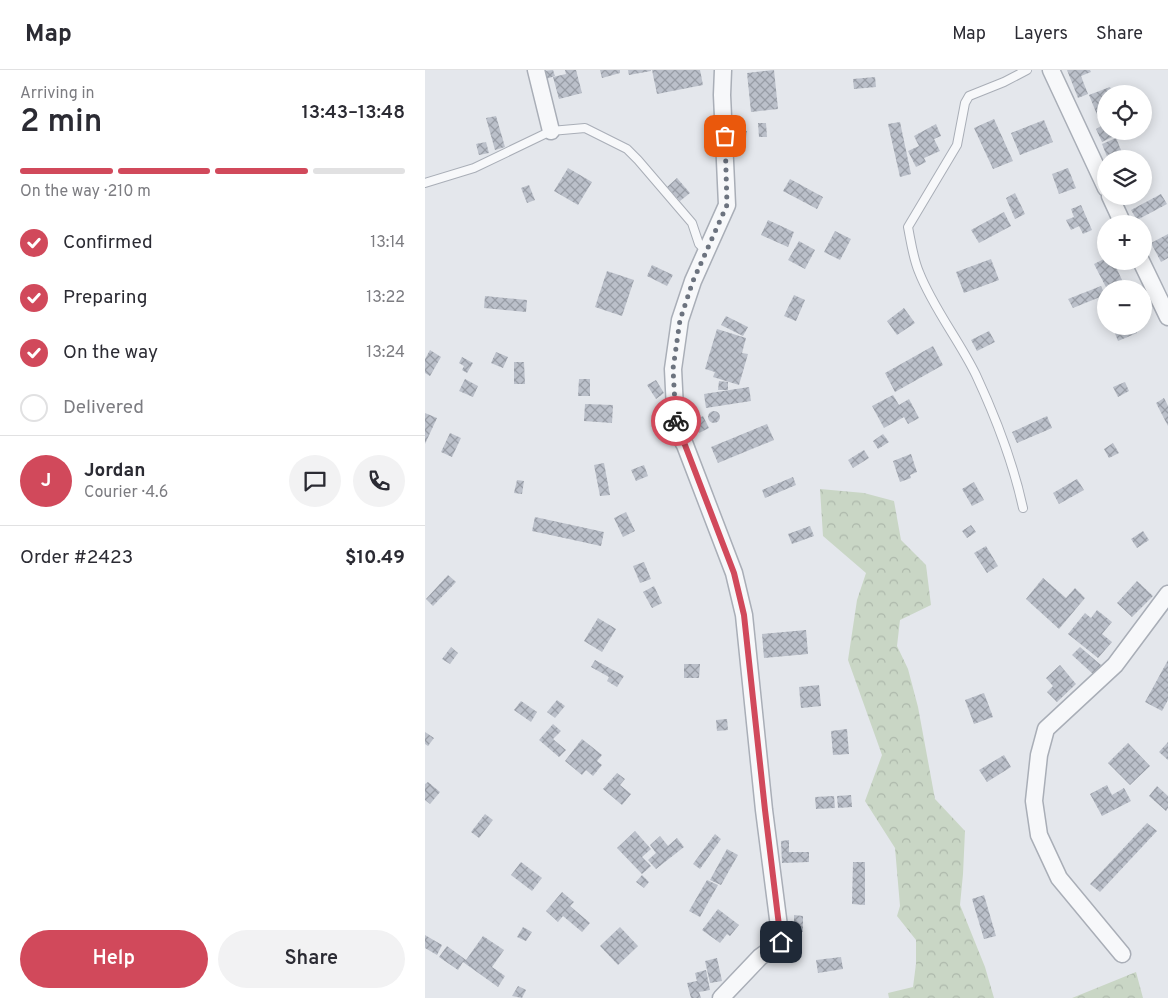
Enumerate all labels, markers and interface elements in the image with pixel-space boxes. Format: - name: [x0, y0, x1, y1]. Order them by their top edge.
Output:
- text: Map: [25, 20, 72, 50]
- text: Map: [952, 23, 986, 46]
- text: Layers: [1014, 23, 1068, 46]
- text: Share: [1096, 23, 1143, 46]
- text: Arriving in: [20, 84, 95, 104]
- map controls: [1097, 85, 1152, 335]
- button: locate: [1097, 85, 1152, 140]
- text: 13:43–13:48: [301, 101, 405, 125]
- text: 2 min: [20, 103, 102, 143]
- pin: [704, 115, 746, 157]
- icon: bag: [711, 122, 739, 150]
- button: layers: [1097, 150, 1152, 205]
- text: On the way · 210 m: [20, 182, 151, 202]
- button: +: [1097, 215, 1152, 270]
- icon: check: [20, 229, 48, 257]
- text: Confirmed: [63, 231, 153, 255]
- text: 13:14: [370, 233, 405, 253]
- button: −: [1097, 280, 1152, 335]
- icon: check: [20, 284, 48, 312]
- text: Preparing: [63, 286, 147, 310]
- text: 13:22: [366, 288, 405, 308]
- icon: check: [20, 339, 48, 367]
- text: On the way: [63, 341, 158, 365]
- text: 13:24: [366, 343, 405, 363]
- text: Delivered: [63, 396, 144, 420]
- courier: [651, 396, 701, 446]
- icon: bike: [662, 407, 690, 435]
- button: chat: [289, 455, 341, 507]
- button: phone: [353, 455, 405, 507]
- text: Jordan: [84, 459, 146, 483]
- text: J: [41, 469, 51, 493]
- text: Courier · 4.6: [84, 483, 168, 503]
- text: Order #2423: [20, 546, 133, 570]
- text: $10.49: [345, 546, 405, 570]
- pin: [760, 921, 802, 963]
- icon: home: [767, 928, 795, 956]
- button: Help: [20, 930, 208, 988]
- button: Share: [218, 930, 405, 988]

